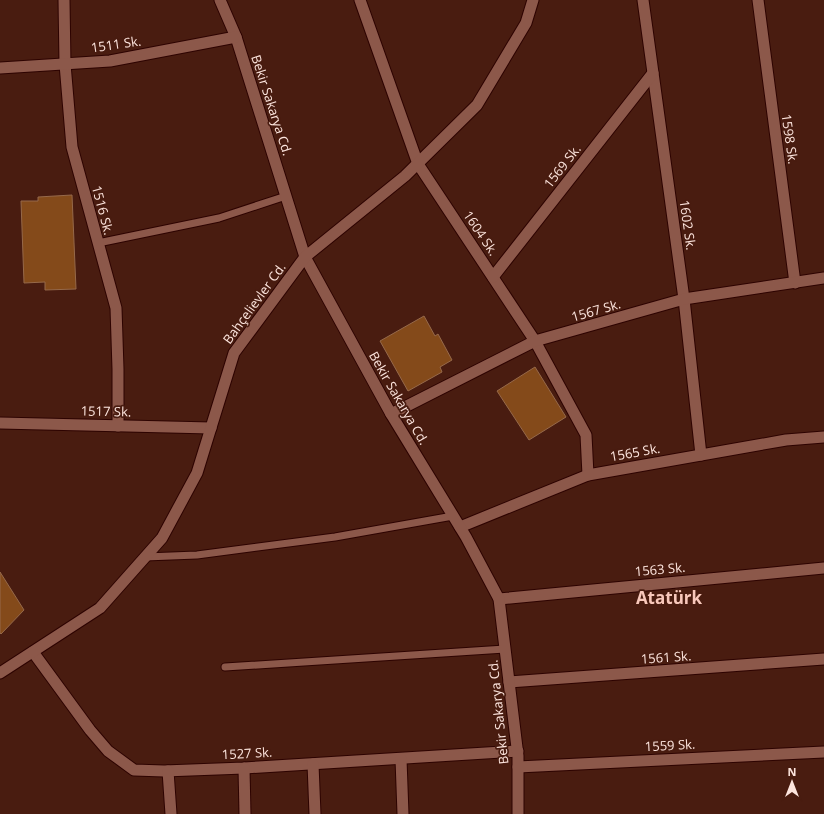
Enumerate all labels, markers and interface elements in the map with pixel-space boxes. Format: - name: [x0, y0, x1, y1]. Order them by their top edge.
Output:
- street label: 1511 Sk.: [90, 32, 142, 56]
- street label: Bekir Sakarya Cd.: [247, 52, 297, 158]
- street label: 1598 Sk.: [778, 113, 802, 165]
- street label: 1569 Sk.: [539, 141, 585, 191]
- street label: 1516 Sk.: [88, 183, 118, 237]
- street label: 1602 Sk.: [676, 199, 700, 251]
- street label: 1604 Sk.: [459, 207, 503, 259]
- street label: Bahçelievler Cd.: [218, 259, 290, 347]
- street label: 1567 Sk.: [569, 294, 623, 326]
- street label: Bekir Sakarya Cd.: [365, 348, 433, 448]
- street label: 1517 Sk.: [81, 402, 131, 420]
- street label: 1565 Sk.: [609, 439, 661, 465]
- street label: 1563 Sk.: [634, 558, 686, 580]
- district label: Atatürk: [636, 586, 703, 609]
- street label: 1561 Sk.: [640, 646, 692, 668]
- street label: Bekir Sakarya Cd.: [484, 659, 512, 765]
- street label: 1559 Sk.: [644, 735, 696, 755]
- street label: 1527 Sk.: [221, 743, 273, 763]
- north arrow: [772, 762, 812, 802]
- text: N: [788, 764, 796, 779]

